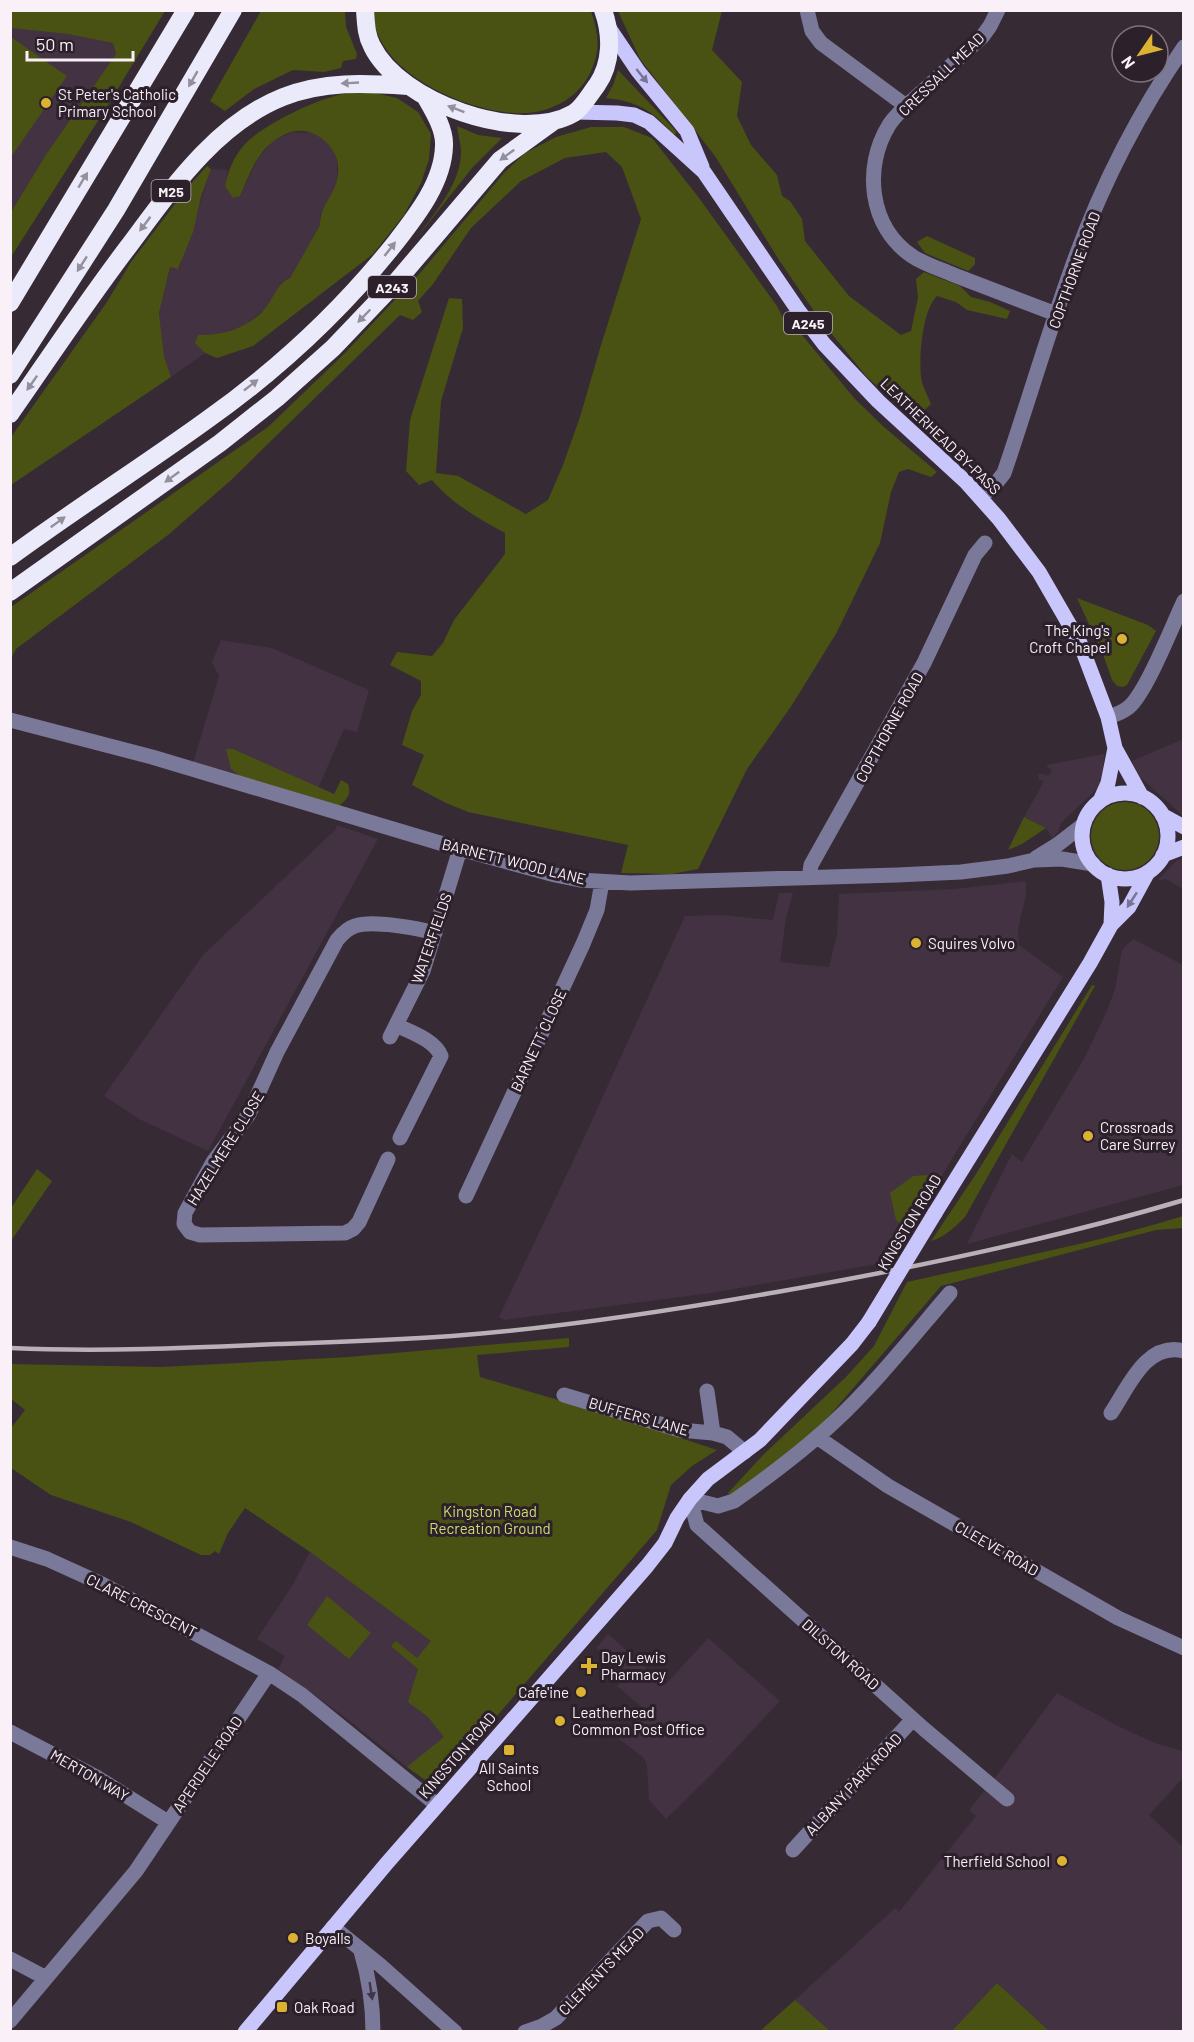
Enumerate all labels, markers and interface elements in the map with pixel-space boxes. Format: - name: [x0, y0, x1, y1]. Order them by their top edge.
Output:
- scale bar: [27, 24, 134, 62]
- north arrow: [1110, 24, 1170, 84]
- street label: CRESSALL MEAD: [894, 29, 988, 119]
- text: 50 m: [36, 33, 74, 55]
- text: N: [1116, 53, 1138, 73]
- one-way arrow: [636, 68, 649, 84]
- one-way arrow: [187, 71, 198, 87]
- one-way arrow: [340, 79, 359, 88]
- place label: St Peter's Catholic Primary School: [58, 85, 176, 120]
- marker: St Peter's Catholic Primary School: [39, 96, 53, 110]
- one-way arrow: [446, 104, 464, 114]
- one-way arrow: [499, 149, 515, 161]
- one-way arrow: [77, 172, 88, 188]
- road number: M25: [152, 180, 190, 202]
- street label: COPTHORNE ROAD: [1045, 209, 1103, 331]
- one-way arrow: [139, 216, 151, 232]
- one-way arrow: [384, 241, 397, 257]
- one-way arrow: [76, 256, 87, 273]
- road number: A243: [368, 276, 416, 298]
- one-way arrow: [357, 309, 371, 323]
- road number: A245: [784, 312, 832, 334]
- one-way arrow: [26, 374, 38, 390]
- street label: LEATHERHEAD BY-PASS: [877, 374, 1005, 498]
- one-way arrow: [244, 380, 259, 392]
- one-way arrow: [165, 471, 181, 483]
- one-way arrow: [50, 517, 65, 529]
- place label: The King's Croft Chapel: [1029, 621, 1110, 656]
- marker: The King's Croft Chapel: [1115, 632, 1129, 646]
- street label: COPTHORNE ROAD: [851, 669, 927, 785]
- street label: BARNETT WOOD LANE: [440, 834, 588, 888]
- street label: WATERFIELDS: [407, 890, 455, 986]
- one-way arrow: [1126, 892, 1138, 908]
- place label: Squires Volvo: [928, 934, 1015, 952]
- marker: Squires Volvo: [909, 936, 923, 950]
- street label: BARNETT CLOSE: [506, 986, 570, 1094]
- street label: HAZELMERE CLOSE: [183, 1088, 267, 1208]
- place label: Crossroads Care Surrey: [1100, 1118, 1175, 1153]
- marker: Crossroads Care Surrey: [1081, 1129, 1095, 1143]
- street label: KINGSTON ROAD: [873, 1171, 945, 1273]
- street label: BUFFERS LANE: [587, 1393, 691, 1439]
- park label: Kingston Road Recreation Ground: [429, 1502, 551, 1537]
- street label: CLEEVE ROAD: [952, 1517, 1042, 1579]
- street label: CLARE CRESCENT: [84, 1569, 200, 1641]
- street label: DILSTON ROAD: [799, 1615, 883, 1693]
- place label: Day Lewis Pharmacy: [601, 1648, 666, 1683]
- marker: Day Lewis Pharmacy: [582, 1659, 596, 1673]
- place label: Cafe'ine: [518, 1683, 569, 1701]
- marker: Cafe'ine: [574, 1685, 588, 1699]
- place label: Leatherhead Common Post Office: [572, 1703, 705, 1738]
- street label: KINGSTON ROAD: [415, 1708, 499, 1802]
- street label: APERDELE ROAD: [168, 1713, 246, 1815]
- marker: Leatherhead Common Post Office: [553, 1714, 567, 1728]
- street label: ALBANY PARK ROAD: [801, 1729, 905, 1839]
- marker: All Saints School: [502, 1743, 516, 1757]
- street label: MERTON WAY: [48, 1745, 132, 1805]
- place label: All Saints School: [479, 1759, 539, 1794]
- place label: Therfield School: [944, 1852, 1050, 1870]
- marker: Therfield School: [1055, 1854, 1069, 1868]
- street label: CLEMENTS MEAD: [555, 1923, 647, 2019]
- place label: Boyalls: [305, 1929, 351, 1947]
- marker: Boyalls: [286, 1931, 300, 1945]
- one-way arrow: [366, 1981, 375, 2000]
- place label: Oak Road: [294, 1998, 355, 2016]
- marker: Oak Road: [275, 2000, 289, 2014]

